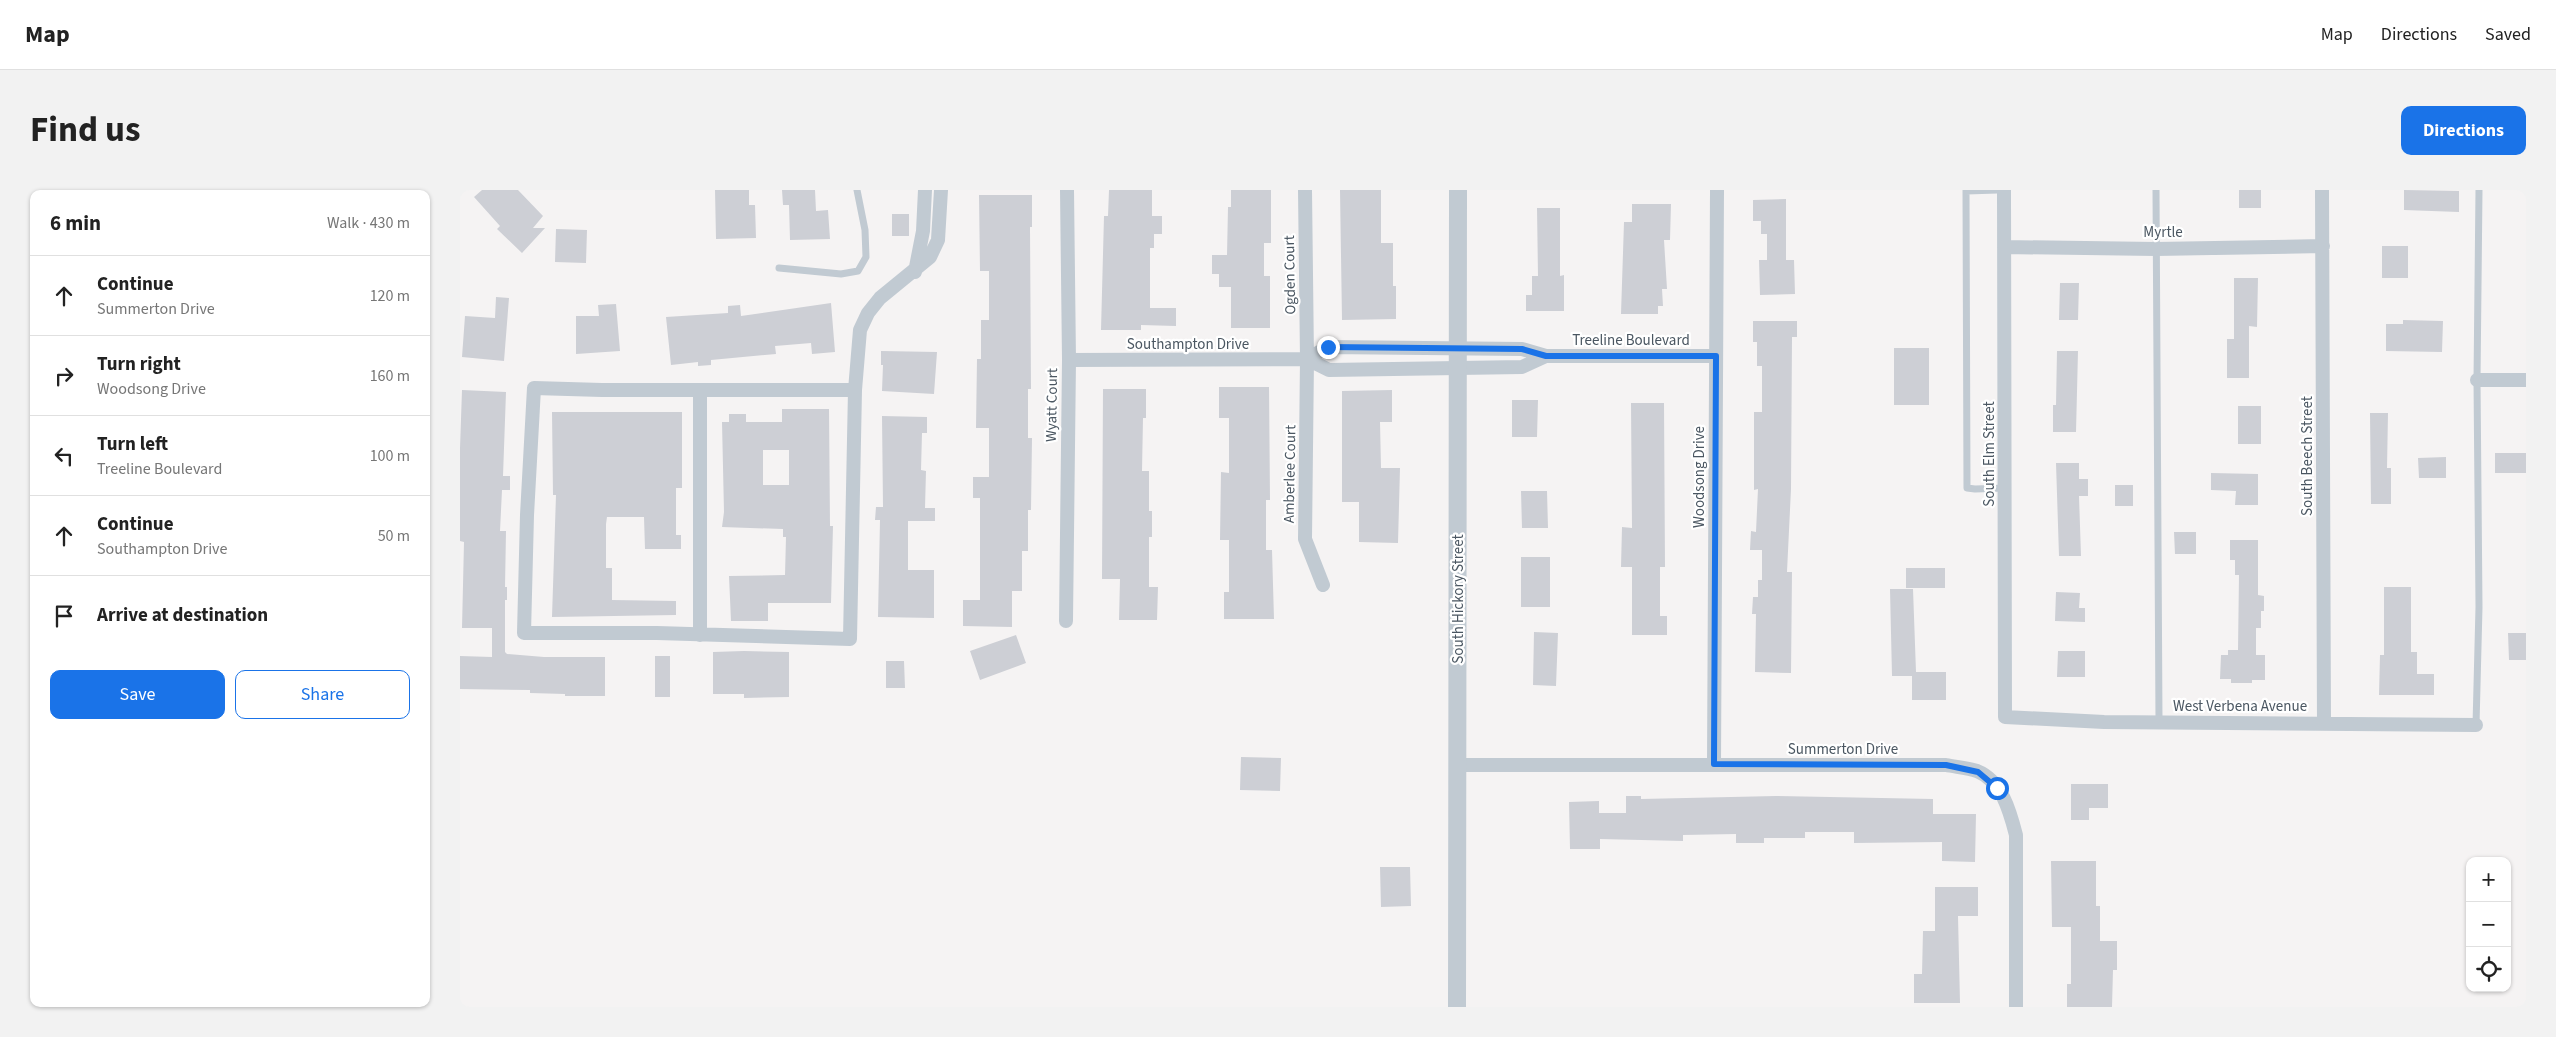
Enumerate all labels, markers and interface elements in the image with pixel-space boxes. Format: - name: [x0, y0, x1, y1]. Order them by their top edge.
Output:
- text: Map: [25, 17, 70, 52]
- text: Map: [2321, 22, 2353, 47]
- text: Directions: [2381, 22, 2457, 47]
- text: Saved: [2485, 22, 2531, 47]
- text: Find us: [30, 105, 140, 155]
- button: Directions: [2401, 106, 2526, 155]
- text: 6 min: [50, 208, 101, 238]
- text: Walk · 430 m: [327, 212, 410, 234]
- street label: Myrtle: [2143, 222, 2183, 243]
- street label: Ogden Court: [1279, 235, 1301, 315]
- text: Continue: [97, 271, 174, 298]
- icon: ahead: [50, 282, 78, 310]
- text: 120 m: [370, 285, 410, 307]
- text: Summerton Drive: [97, 298, 215, 320]
- street label: Treeline Boulevard: [1572, 330, 1690, 351]
- street label: Southampton Drive: [1127, 334, 1249, 355]
- route end: [1317, 336, 1340, 359]
- text: Turn right: [97, 351, 181, 378]
- icon: right: [50, 362, 78, 390]
- text: 160 m: [370, 365, 410, 387]
- street label: Wyatt Court: [1041, 368, 1063, 442]
- text: Woodsong Drive: [97, 378, 206, 400]
- street label: South Beech Street: [2297, 396, 2318, 516]
- street label: South Elm Street: [1979, 401, 2000, 507]
- street label: Amberlee Court: [1279, 425, 1301, 523]
- street label: Woodsong Drive: [1689, 426, 1710, 528]
- text: Turn left: [97, 431, 168, 458]
- icon: left: [50, 442, 78, 470]
- text: 100 m: [370, 445, 410, 467]
- text: Treeline Boulevard: [97, 458, 222, 480]
- text: Continue: [97, 511, 174, 538]
- icon: ahead: [50, 522, 78, 550]
- text: 50 m: [378, 525, 410, 547]
- street label: South Hickory Street: [1448, 534, 1469, 664]
- text: Southampton Drive: [97, 538, 227, 560]
- icon: arrive: [50, 602, 78, 630]
- text: Arrive at destination: [97, 602, 268, 629]
- button: Save: [50, 670, 225, 719]
- button: Share: [235, 670, 410, 719]
- street label: West Verbena Avenue: [2173, 696, 2307, 717]
- street label: Summerton Drive: [1788, 739, 1898, 760]
- route start: [1986, 777, 2009, 800]
- map controls: [2466, 857, 2511, 992]
- button: +: [2466, 857, 2511, 902]
- button: −: [2466, 902, 2511, 947]
- button: locate: [2466, 947, 2511, 992]

